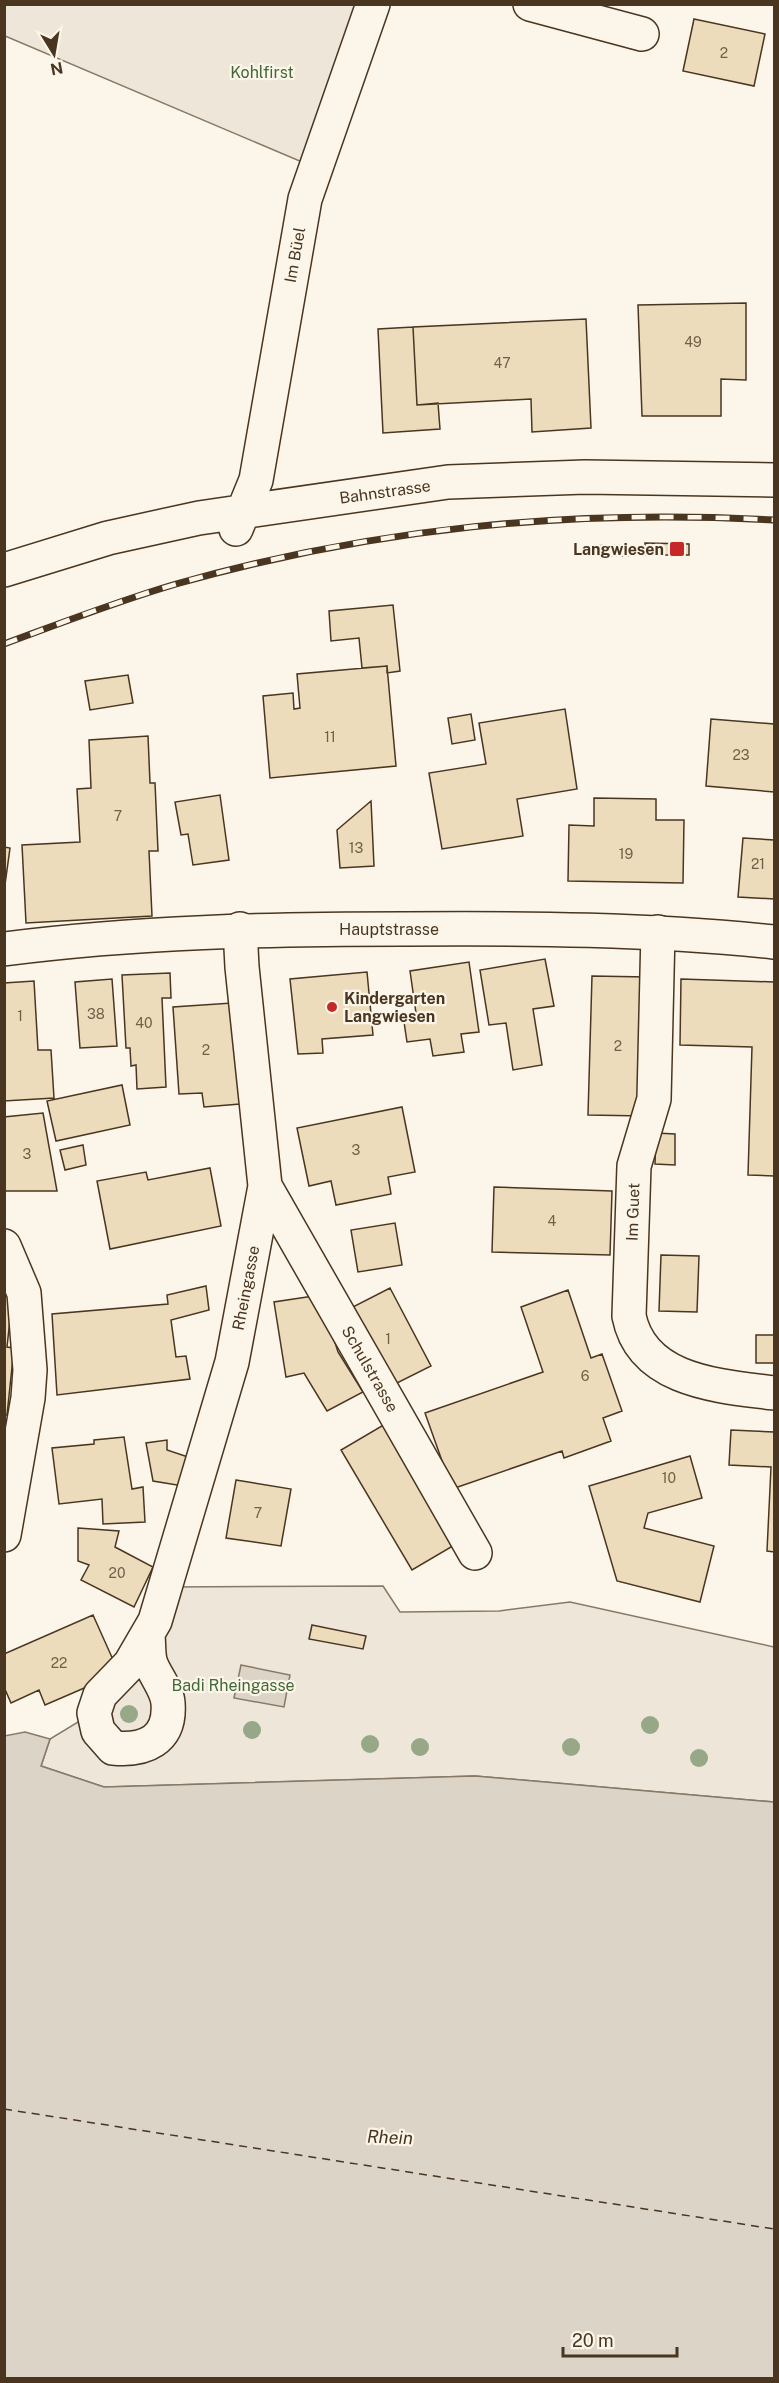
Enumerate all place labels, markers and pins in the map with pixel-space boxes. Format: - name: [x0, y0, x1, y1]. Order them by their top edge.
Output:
- place label: Langwiesen: [573, 540, 664, 559]
- marker: Langwiesen: [668, 540, 686, 558]
- place label: Kindergarten Langwiesen: [344, 989, 445, 1026]
- marker: Kindergarten Langwiesen: [325, 1000, 339, 1014]

